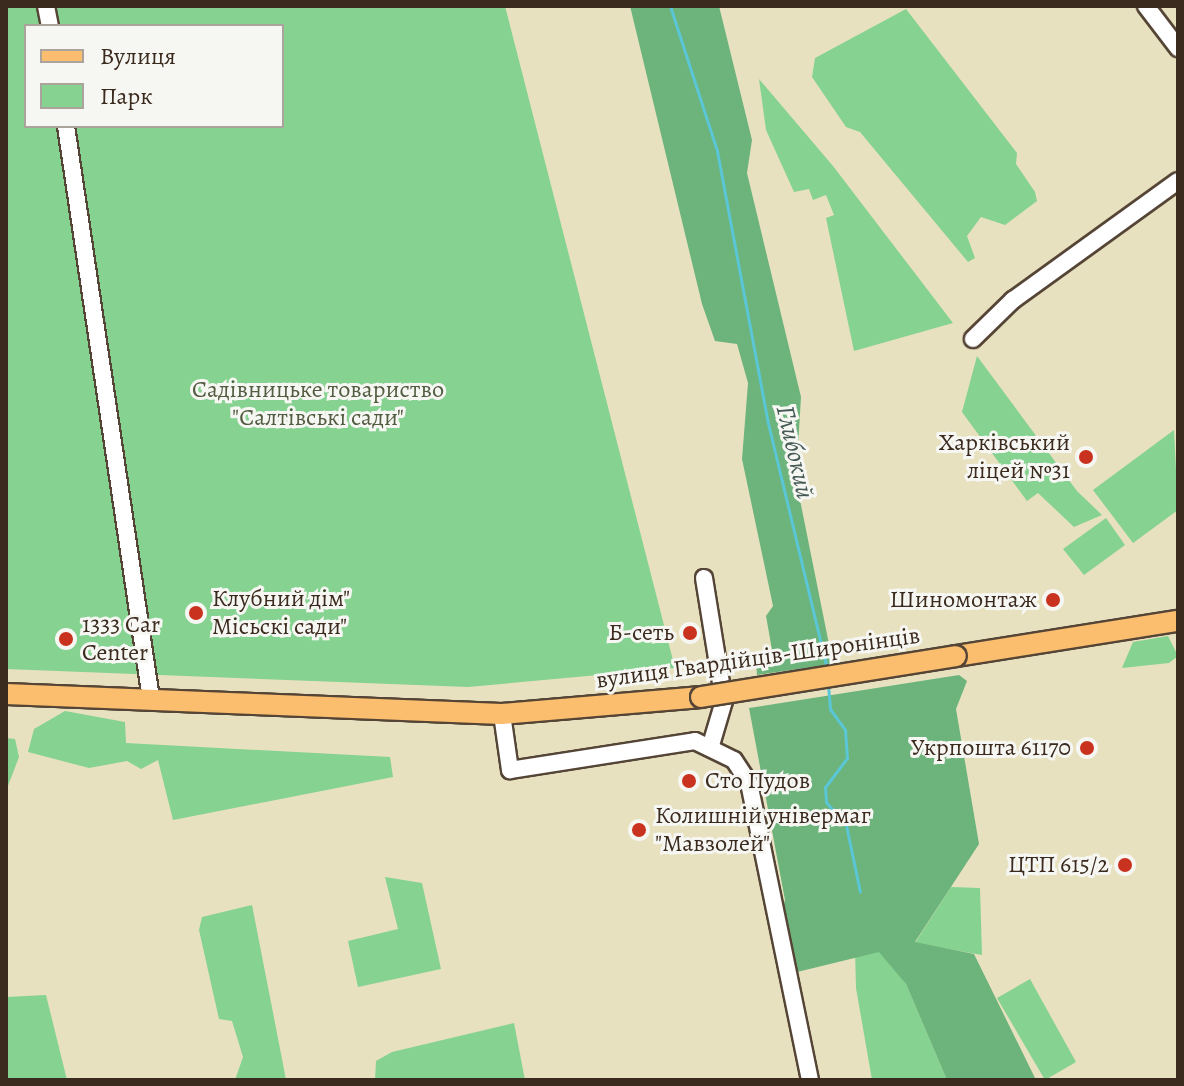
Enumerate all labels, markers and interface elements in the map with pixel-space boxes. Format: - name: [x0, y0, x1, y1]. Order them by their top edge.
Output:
- legend: [24, 24, 284, 128]
- text: Вулиця: [100, 40, 176, 72]
- text: Парк: [100, 80, 153, 112]
- park label: Садівницьке товариство "Салтівські сади": [192, 376, 444, 432]
- water label: Глибокий: [769, 402, 821, 502]
- place label: Харківський ліцей №31: [939, 429, 1070, 485]
- marker: Харківський ліцей №31: [1077, 448, 1095, 466]
- place label: Клубний дім" Місьскі сади": [212, 585, 350, 641]
- place label: Шиномонтаж: [890, 586, 1037, 614]
- marker: Шиномонтаж: [1044, 591, 1062, 609]
- marker: Клубний дім" Місьскі сади": [187, 604, 205, 622]
- place label: 1333 Car Center: [82, 611, 160, 667]
- place label: Б-сеть: [608, 619, 674, 647]
- street label: вулиця Гвардійців-Широнінців: [594, 621, 922, 695]
- marker: Б-сеть: [681, 624, 699, 642]
- marker: 1333 Car Center: [57, 630, 75, 648]
- place label: Укрпошта 61170: [911, 734, 1071, 762]
- marker: Укрпошта 61170: [1078, 739, 1096, 757]
- place label: Сто Пудов: [705, 767, 810, 795]
- marker: Сто Пудов: [680, 772, 698, 790]
- place label: Колишній універмаг "Мавзолей": [655, 802, 871, 858]
- marker: Колишній універмаг "Мавзолей": [630, 821, 648, 839]
- place label: ЦТП 615/2: [1008, 851, 1109, 879]
- marker: ЦТП 615/2: [1116, 856, 1134, 874]

